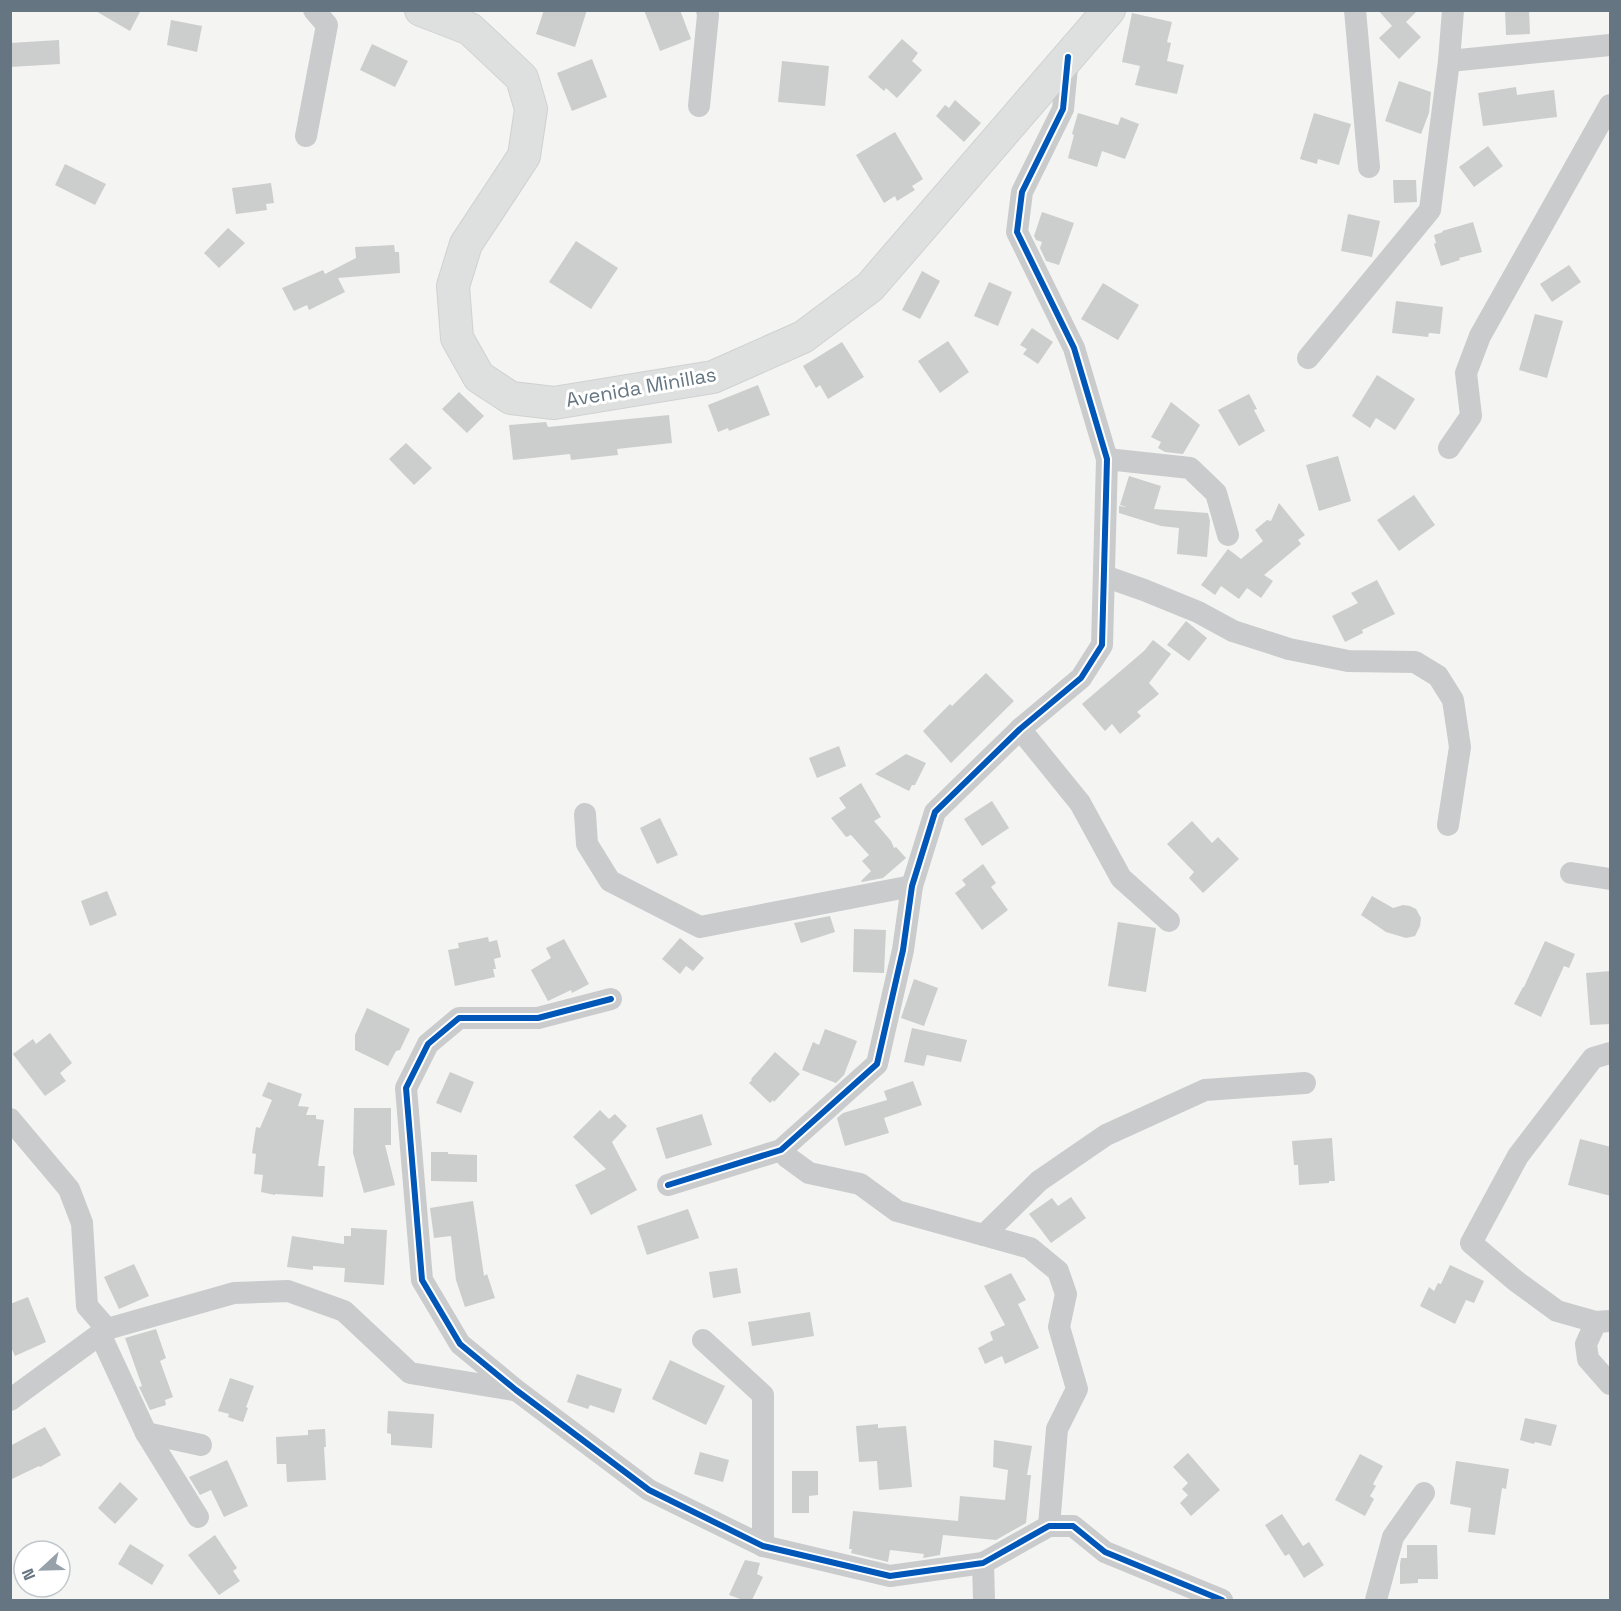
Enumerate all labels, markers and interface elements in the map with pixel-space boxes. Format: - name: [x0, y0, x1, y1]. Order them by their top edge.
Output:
- street label: Avenida Minillas: [564, 361, 718, 413]
- north arrow: [12, 1539, 72, 1599]
- text: N: [17, 1566, 40, 1583]

